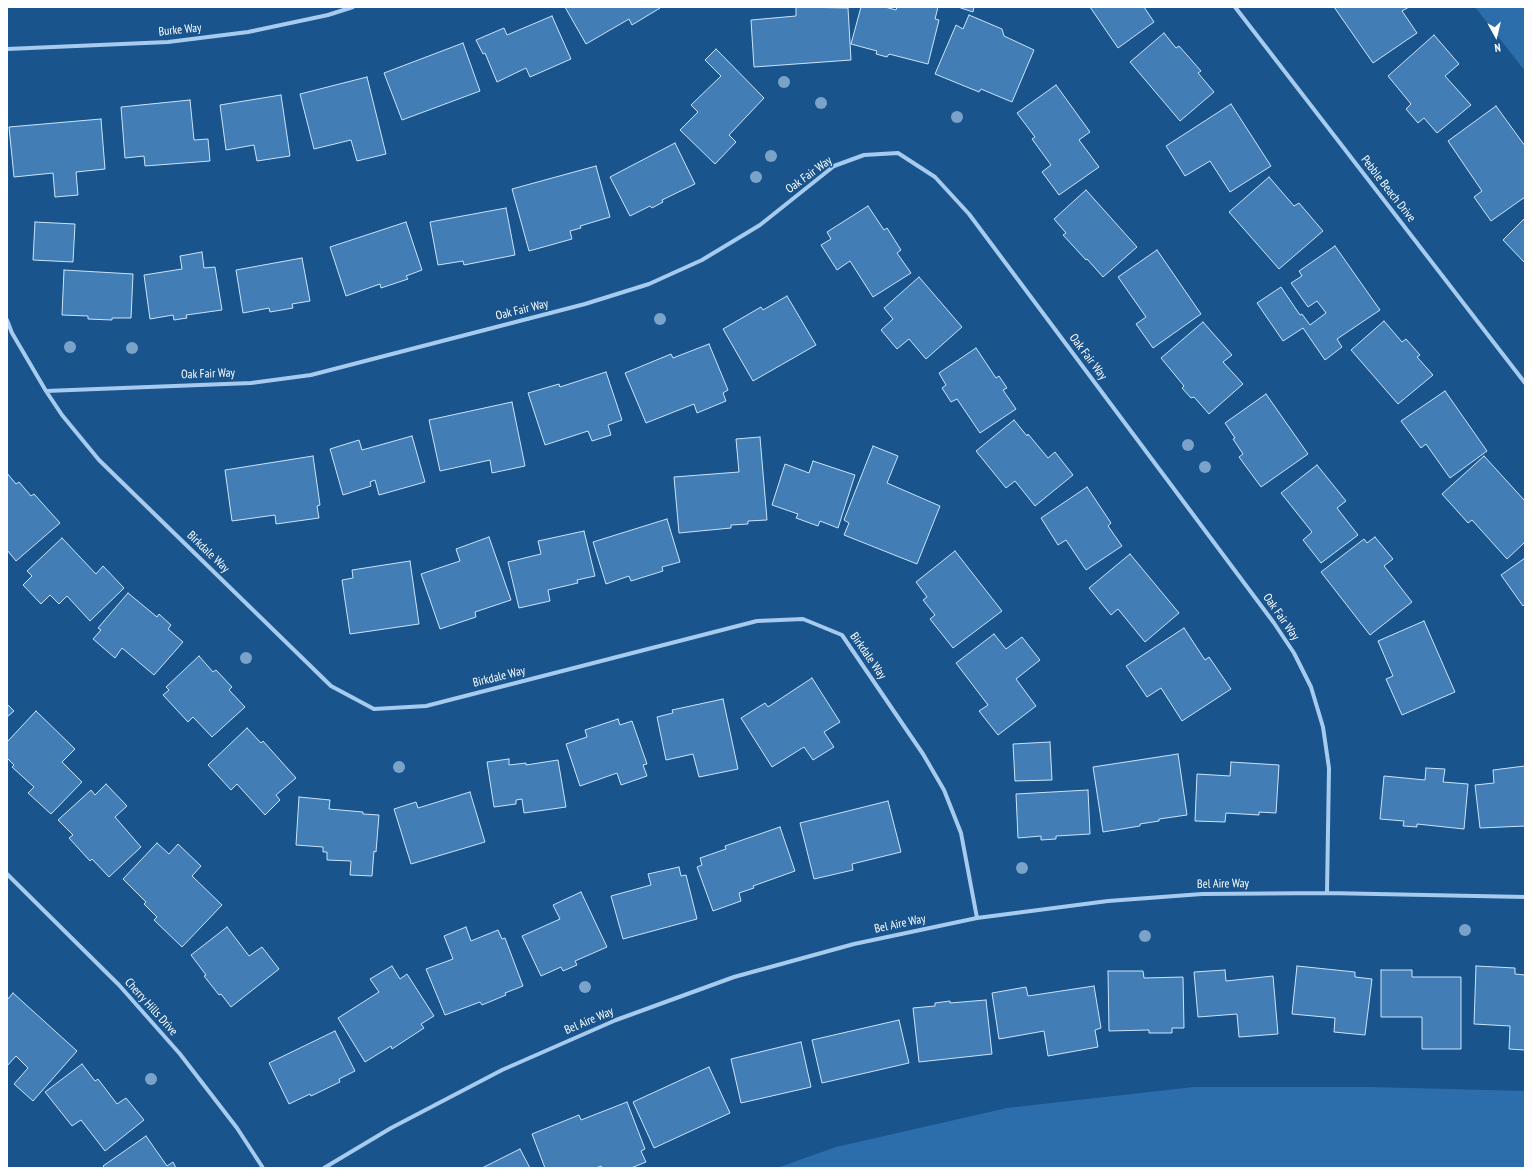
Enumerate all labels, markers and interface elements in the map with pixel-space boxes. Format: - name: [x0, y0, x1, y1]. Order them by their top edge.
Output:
- north arrow: [1476, 16, 1516, 56]
- street label: Burke Way: [158, 21, 202, 39]
- text: N: [1494, 41, 1502, 55]
- street label: Oak Fair Way: [783, 153, 835, 197]
- street label: Pebble Beach Drive: [1358, 153, 1418, 225]
- street label: Oak Fair Way: [494, 297, 550, 323]
- street label: Oak Fair Way: [1066, 331, 1110, 383]
- street label: Oak Fair Way: [181, 366, 235, 382]
- street label: Birkdale Way: [184, 528, 232, 576]
- street label: Oak Fair Way: [1260, 591, 1302, 643]
- street label: Birkdale Way: [847, 630, 889, 682]
- street label: Birkdale Way: [471, 664, 527, 690]
- street label: Bel Aire Way: [1197, 876, 1249, 892]
- street label: Bel Aire Way: [873, 912, 927, 936]
- street label: Cherry Hills Drive: [121, 975, 181, 1039]
- street label: Bel Aire Way: [562, 1004, 616, 1038]

